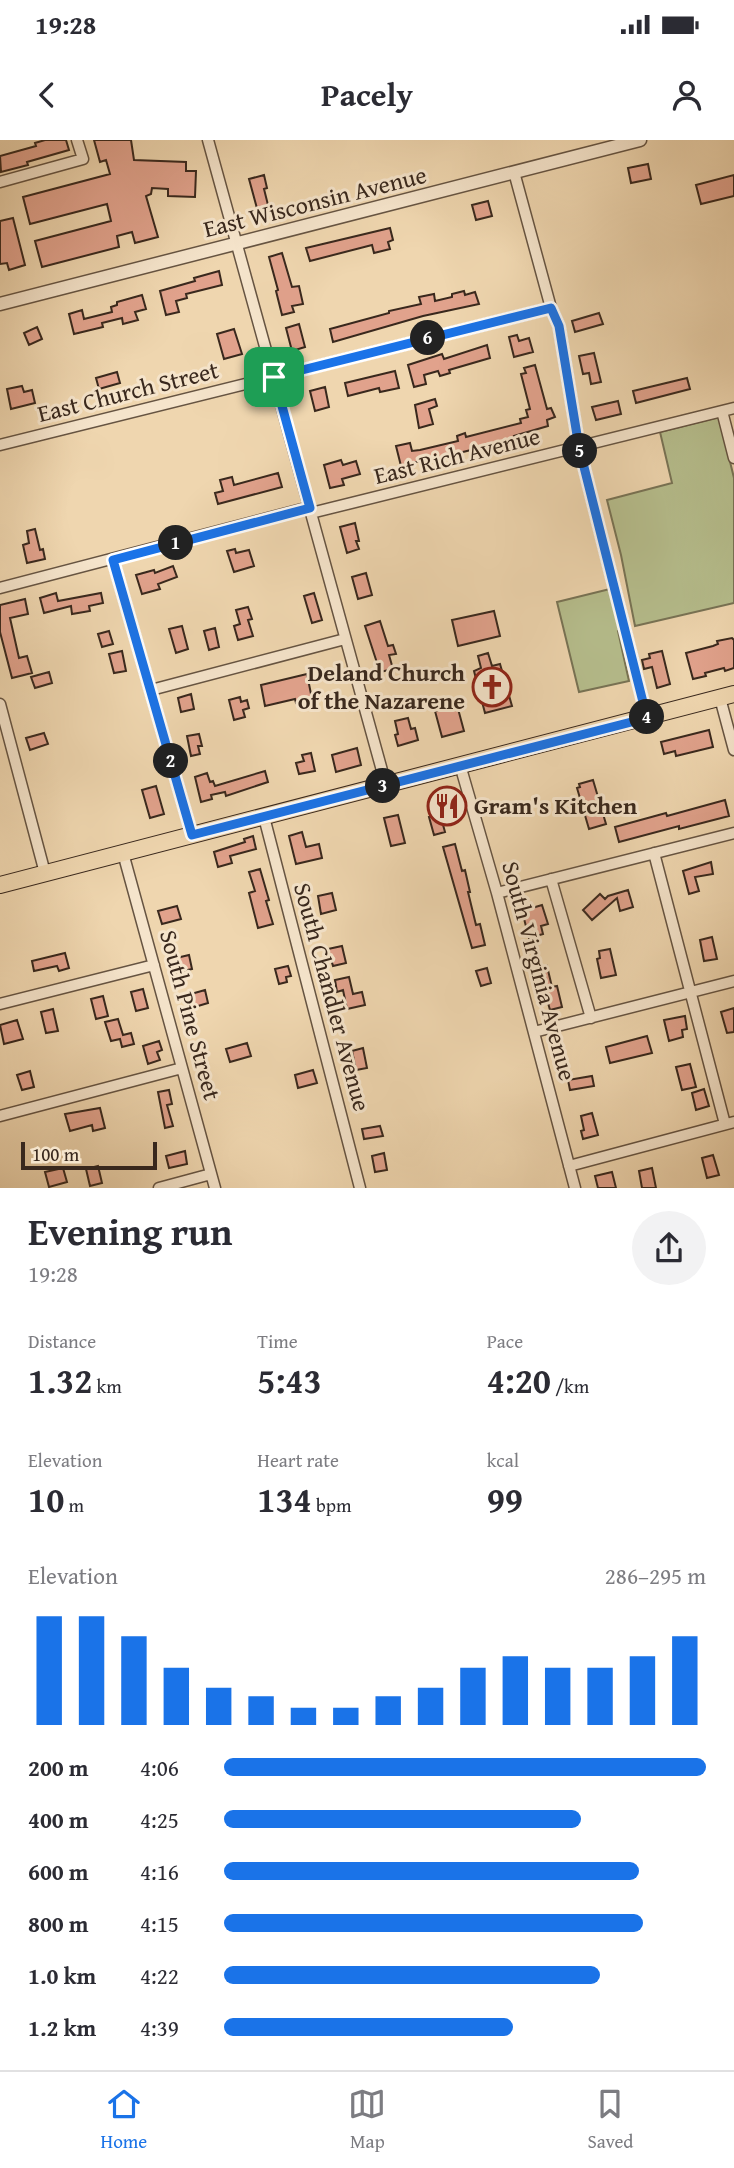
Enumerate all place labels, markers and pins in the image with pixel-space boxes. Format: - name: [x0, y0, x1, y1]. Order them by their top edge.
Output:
- pin: 6: [410, 320, 446, 356]
- pin: [244, 347, 304, 407]
- pin: 5: [562, 434, 598, 468]
- pin: 1: [158, 526, 194, 560]
- place label: Deland Church of the Nazarene: [298, 655, 465, 718]
- church icon: Deland Church of the Nazarene: [471, 666, 513, 708]
- pin: 4: [630, 700, 664, 734]
- pin: 2: [154, 744, 188, 778]
- pin: 3: [366, 768, 400, 804]
- restaurant icon: Gram's Kitchen: [426, 785, 468, 827]
- place label: Gram's Kitchen: [474, 788, 637, 823]

